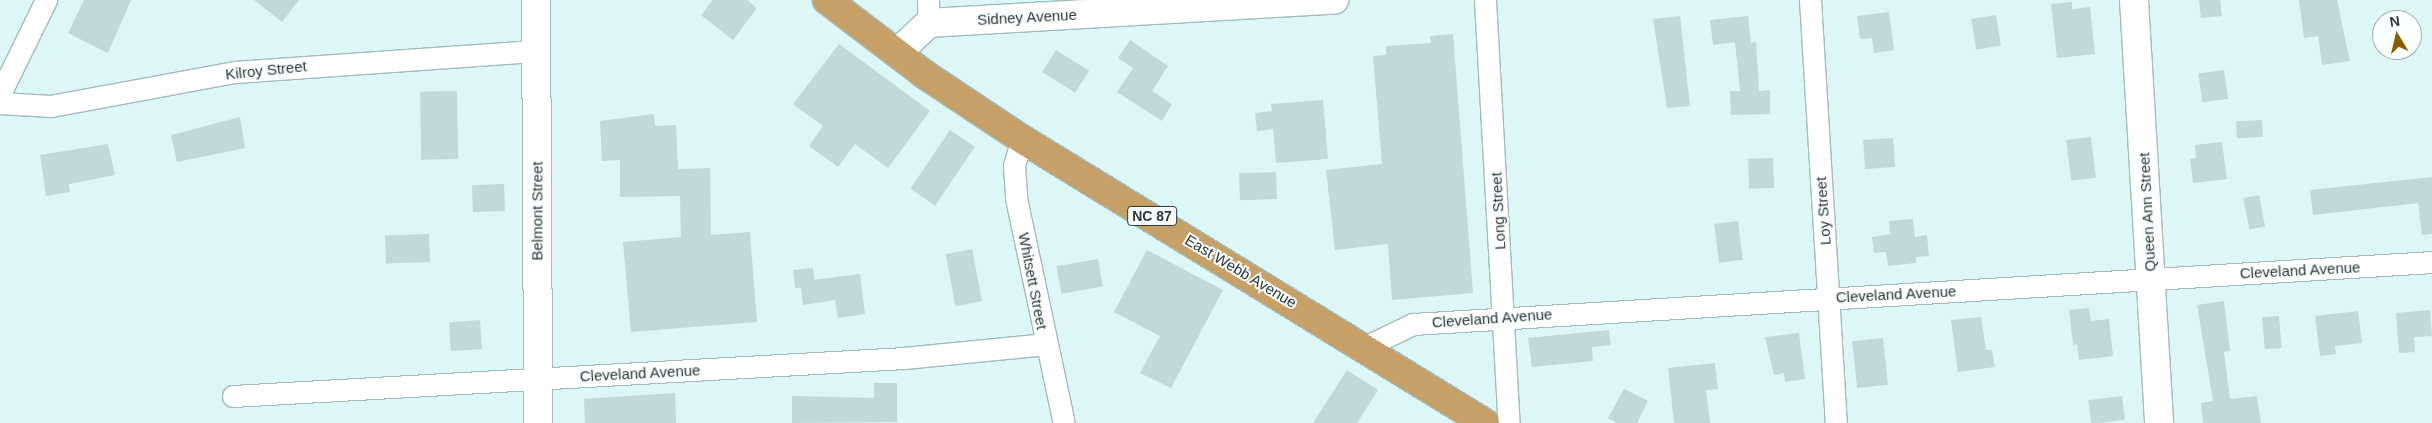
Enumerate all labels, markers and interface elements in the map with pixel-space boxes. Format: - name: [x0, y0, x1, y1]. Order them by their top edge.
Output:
- street label: Sidney Avenue: [976, 5, 1078, 29]
- north arrow: [2372, 10, 2422, 60]
- text: N: [2389, 12, 2401, 30]
- street label: Kilroy Street: [224, 57, 308, 83]
- street label: Queen Ann Street: [2135, 152, 2159, 272]
- street label: Belmont Street: [528, 161, 546, 261]
- street label: Long Street: [1487, 172, 1509, 250]
- street label: Loy Street: [1812, 176, 1834, 246]
- road number: NC 87: [1127, 205, 1177, 228]
- street label: East Webb Avenue: [1182, 230, 1300, 312]
- street label: Whitsett Street: [1015, 231, 1051, 331]
- street label: Cleveland Avenue: [2239, 258, 2361, 282]
- street label: Cleveland Avenue: [1835, 282, 1957, 306]
- street label: Cleveland Avenue: [1431, 305, 1553, 331]
- street label: Cleveland Avenue: [579, 361, 701, 385]

